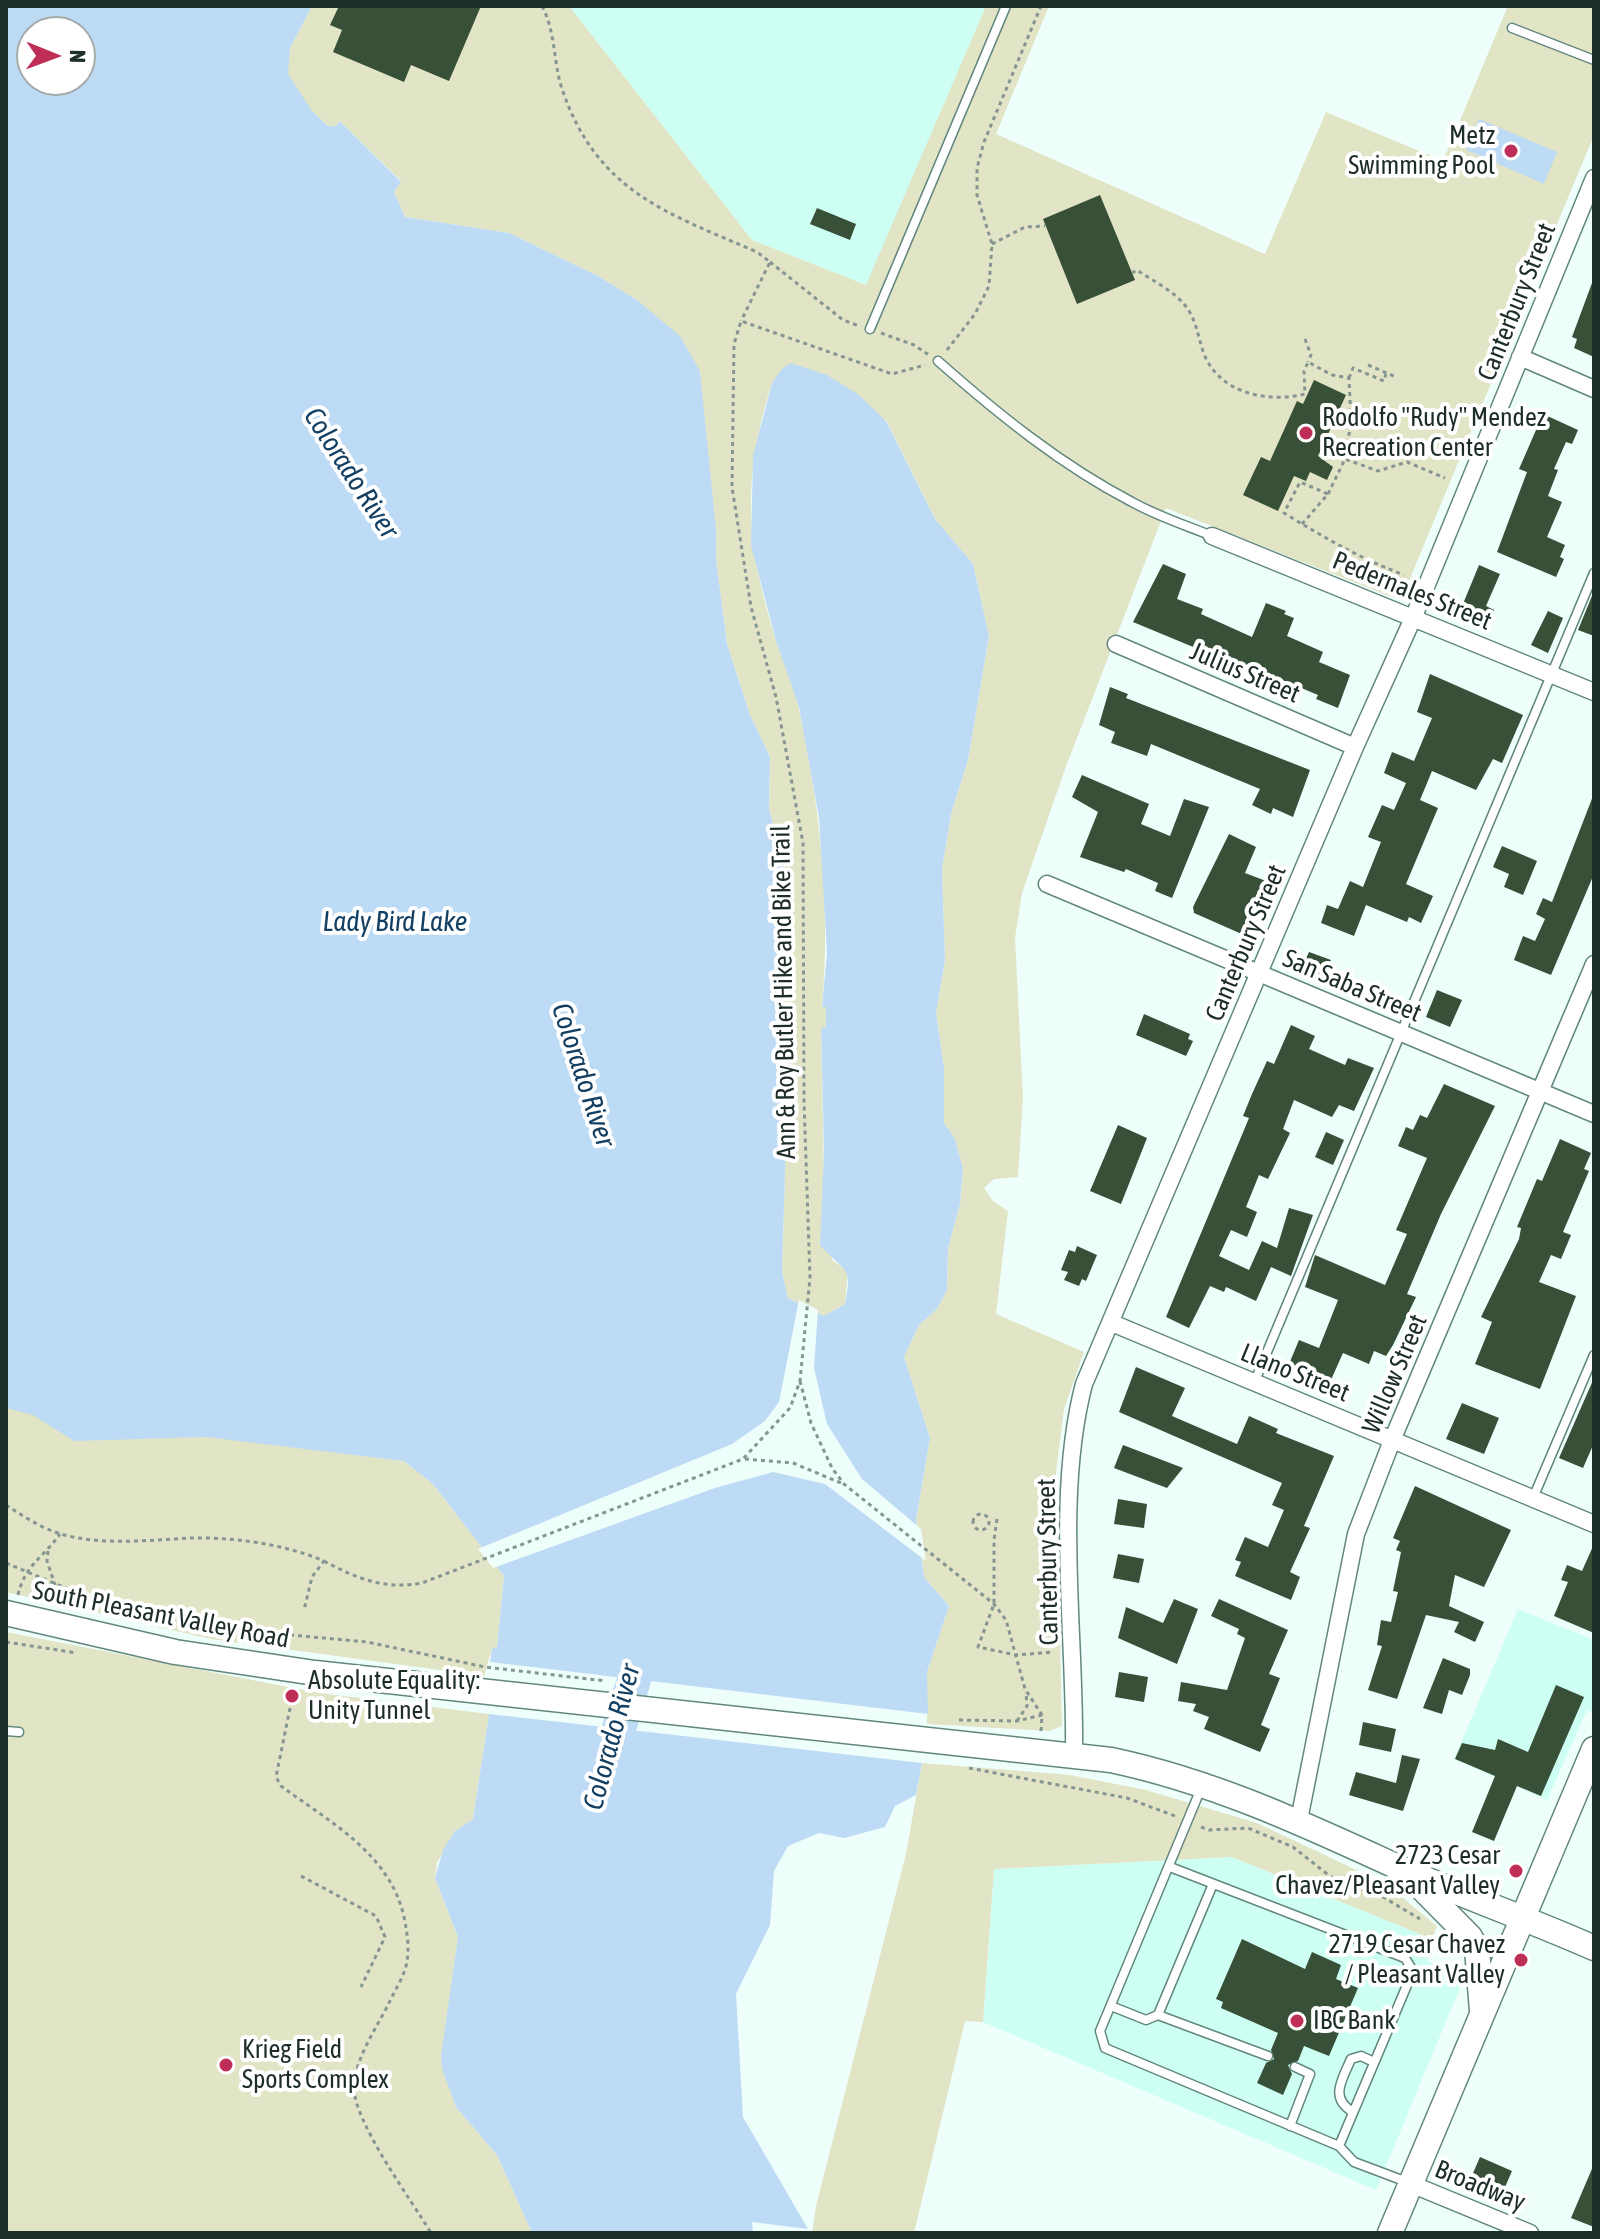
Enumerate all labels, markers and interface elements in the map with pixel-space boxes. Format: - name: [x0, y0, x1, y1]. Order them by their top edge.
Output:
- north arrow: [16, 16, 96, 96]
- text: N: [65, 50, 91, 63]
- place label: Metz Swimming Pool: [1348, 120, 1495, 182]
- marker: Metz Swimming Pool: [1502, 142, 1520, 160]
- street label: Canterbury Street: [1471, 219, 1563, 385]
- water label: Colorado River: [296, 401, 406, 545]
- place label: Rodolfo "Rudy" Mendez Recreation Center: [1322, 402, 1546, 464]
- marker: Rodolfo "Rudy" Mendez Recreation Center: [1297, 424, 1315, 442]
- street label: Pedernales Street: [1328, 545, 1496, 637]
- street label: Julius Street: [1185, 636, 1305, 710]
- street label: Ann & Roy Butler Hike and Bike Trail: [765, 825, 803, 1159]
- street label: Canterbury Street: [1199, 860, 1293, 1026]
- water label: Lady Bird Lake: [322, 905, 468, 939]
- street label: San Saba Street: [1278, 943, 1426, 1029]
- water label: Colorado River: [544, 999, 622, 1151]
- street label: Willow Street: [1356, 1310, 1434, 1438]
- street label: Llano Street: [1236, 1337, 1354, 1409]
- street label: Canterbury Street: [1031, 1478, 1065, 1646]
- street label: South Pleasant Valley Road: [30, 1575, 292, 1655]
- water label: Colorado River: [576, 1661, 648, 1813]
- place label: Absolute Equality: Unity Tunnel: [308, 1665, 480, 1726]
- marker: Absolute Equality: Unity Tunnel: [283, 1687, 301, 1705]
- place label: 2723 Cesar Chavez/Pleasant Valley: [1275, 1840, 1500, 1902]
- marker: 2723 Cesar Chavez/Pleasant Valley: [1507, 1862, 1525, 1880]
- place label: 2719 Cesar Chavez / Pleasant Valley: [1329, 1929, 1505, 1990]
- marker: 2719 Cesar Chavez / Pleasant Valley: [1512, 1951, 1530, 1969]
- place label: IBC Bank: [1313, 2005, 1396, 2037]
- marker: IBC Bank: [1288, 2012, 1306, 2030]
- place label: Krieg Field Sports Complex: [242, 2034, 389, 2096]
- marker: Krieg Field Sports Complex: [217, 2056, 235, 2074]
- street label: Broadway: [1430, 2154, 1530, 2218]

